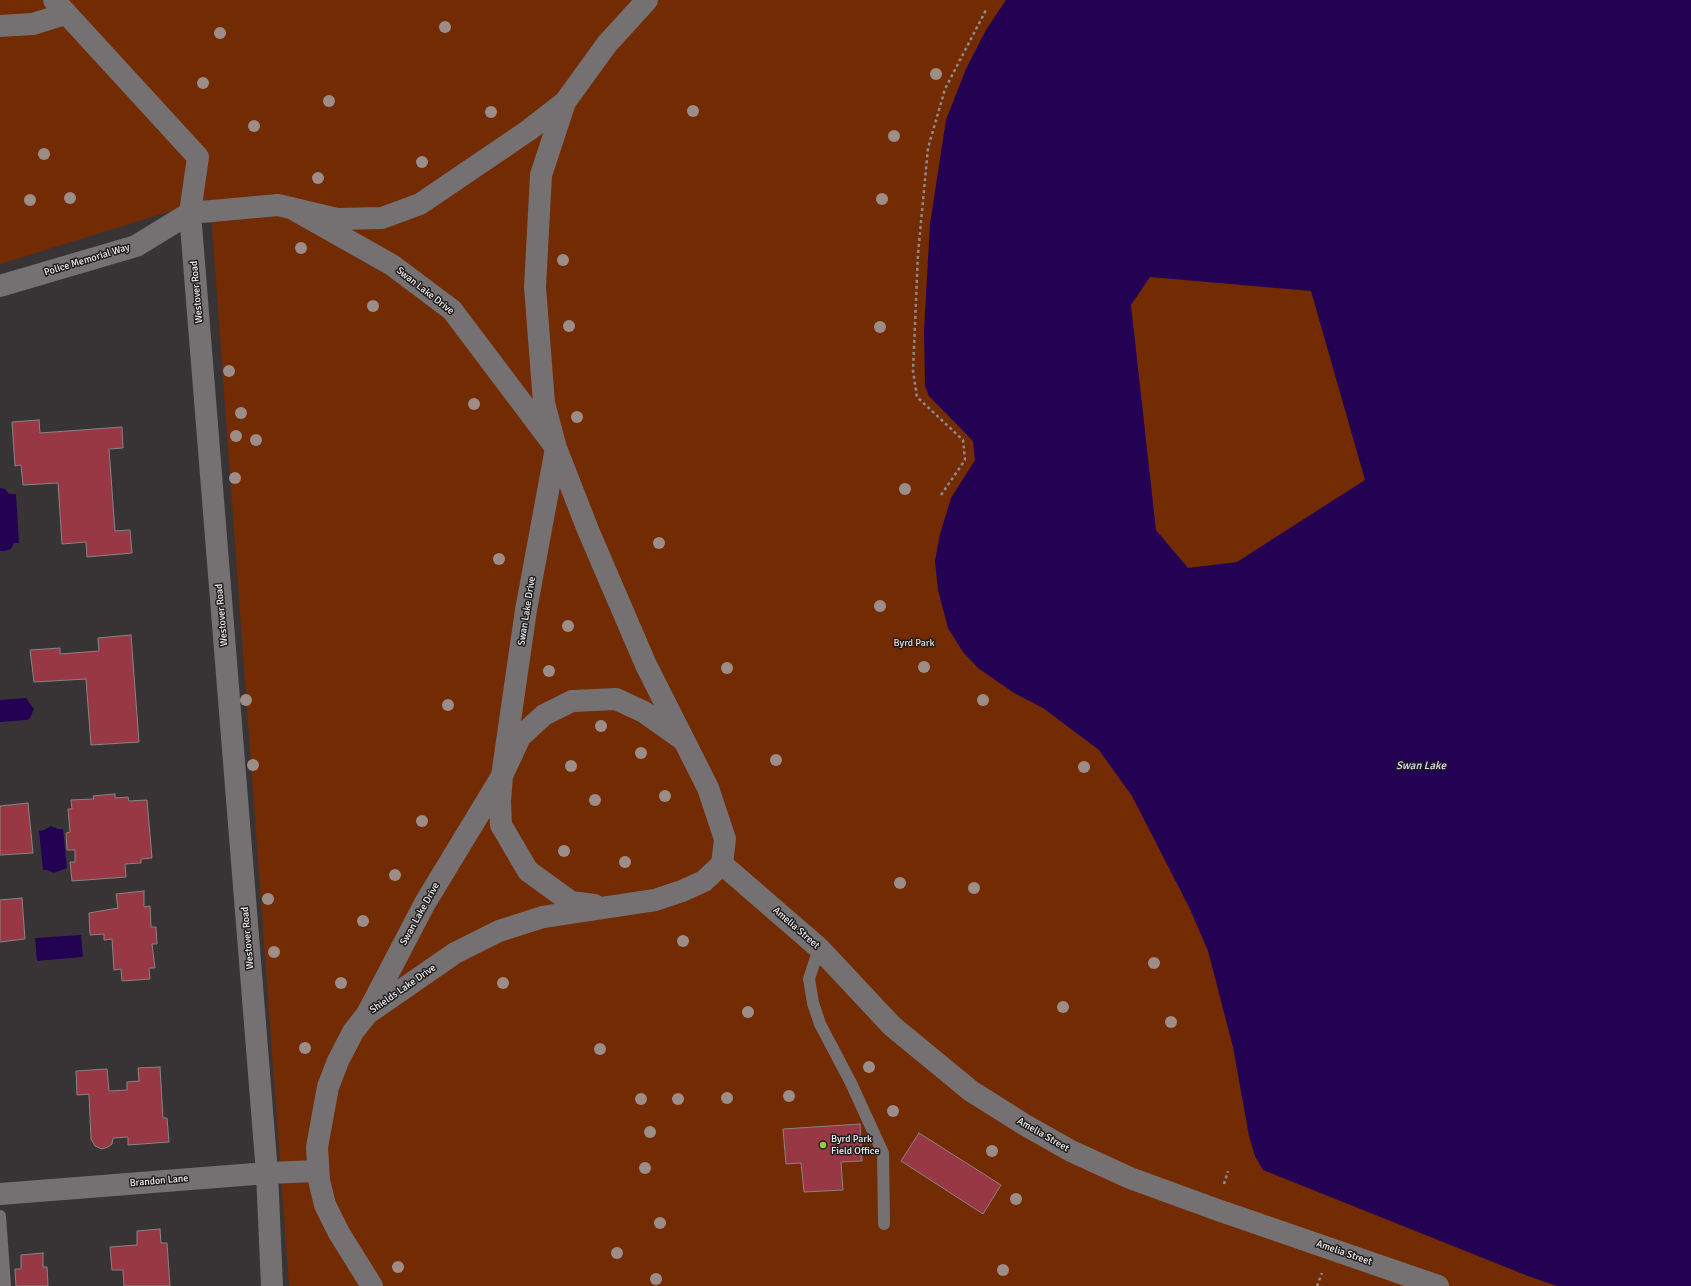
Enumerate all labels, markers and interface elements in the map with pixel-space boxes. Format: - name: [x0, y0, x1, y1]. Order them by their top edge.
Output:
- street label: Police Memorial Way: [43, 241, 131, 279]
- street label: Westover Road: [188, 260, 206, 324]
- street label: Swan Lake Drive: [394, 265, 456, 317]
- street label: Swan Lake Drive: [516, 576, 538, 646]
- street label: Westover Road: [213, 583, 231, 647]
- park label: Byrd Park: [894, 637, 934, 649]
- water label: Swan Lake: [1396, 759, 1446, 773]
- street label: Swan Lake Drive: [398, 881, 442, 947]
- street label: Amelia Street: [770, 904, 822, 952]
- street label: Westover Road: [239, 906, 257, 970]
- street label: Shields Lake Drive: [368, 962, 438, 1016]
- street label: Amelia Street: [1015, 1115, 1071, 1155]
- place label: Byrd Park Field Office: [831, 1133, 879, 1156]
- marker: Byrd Park Field Office: [818, 1140, 828, 1150]
- street label: Brandon Lane: [129, 1172, 189, 1190]
- street label: Amelia Street: [1315, 1238, 1373, 1268]

